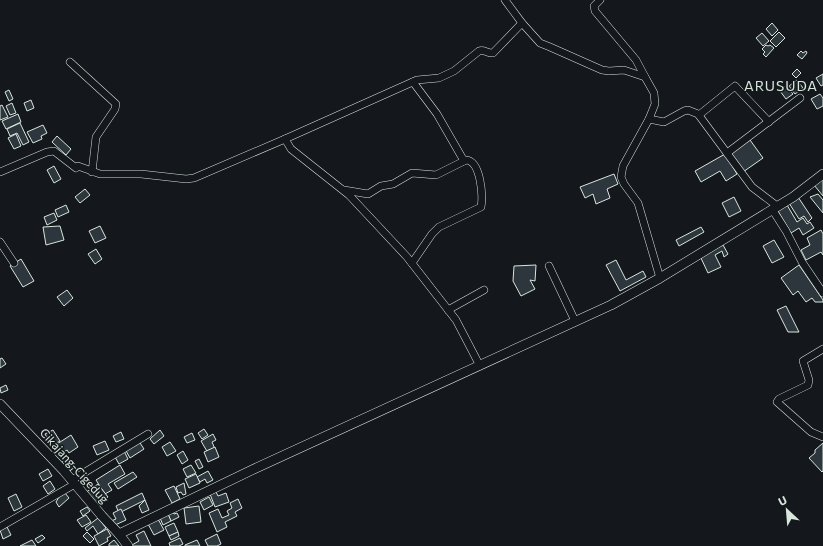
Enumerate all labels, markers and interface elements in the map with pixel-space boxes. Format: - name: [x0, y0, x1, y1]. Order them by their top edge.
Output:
- district label: ARUSUDA: [744, 77, 818, 94]
- street label: Cikajang-Cigedug: [38, 425, 112, 506]
- north arrow: [767, 490, 807, 530]
- text: U: [776, 493, 789, 508]

